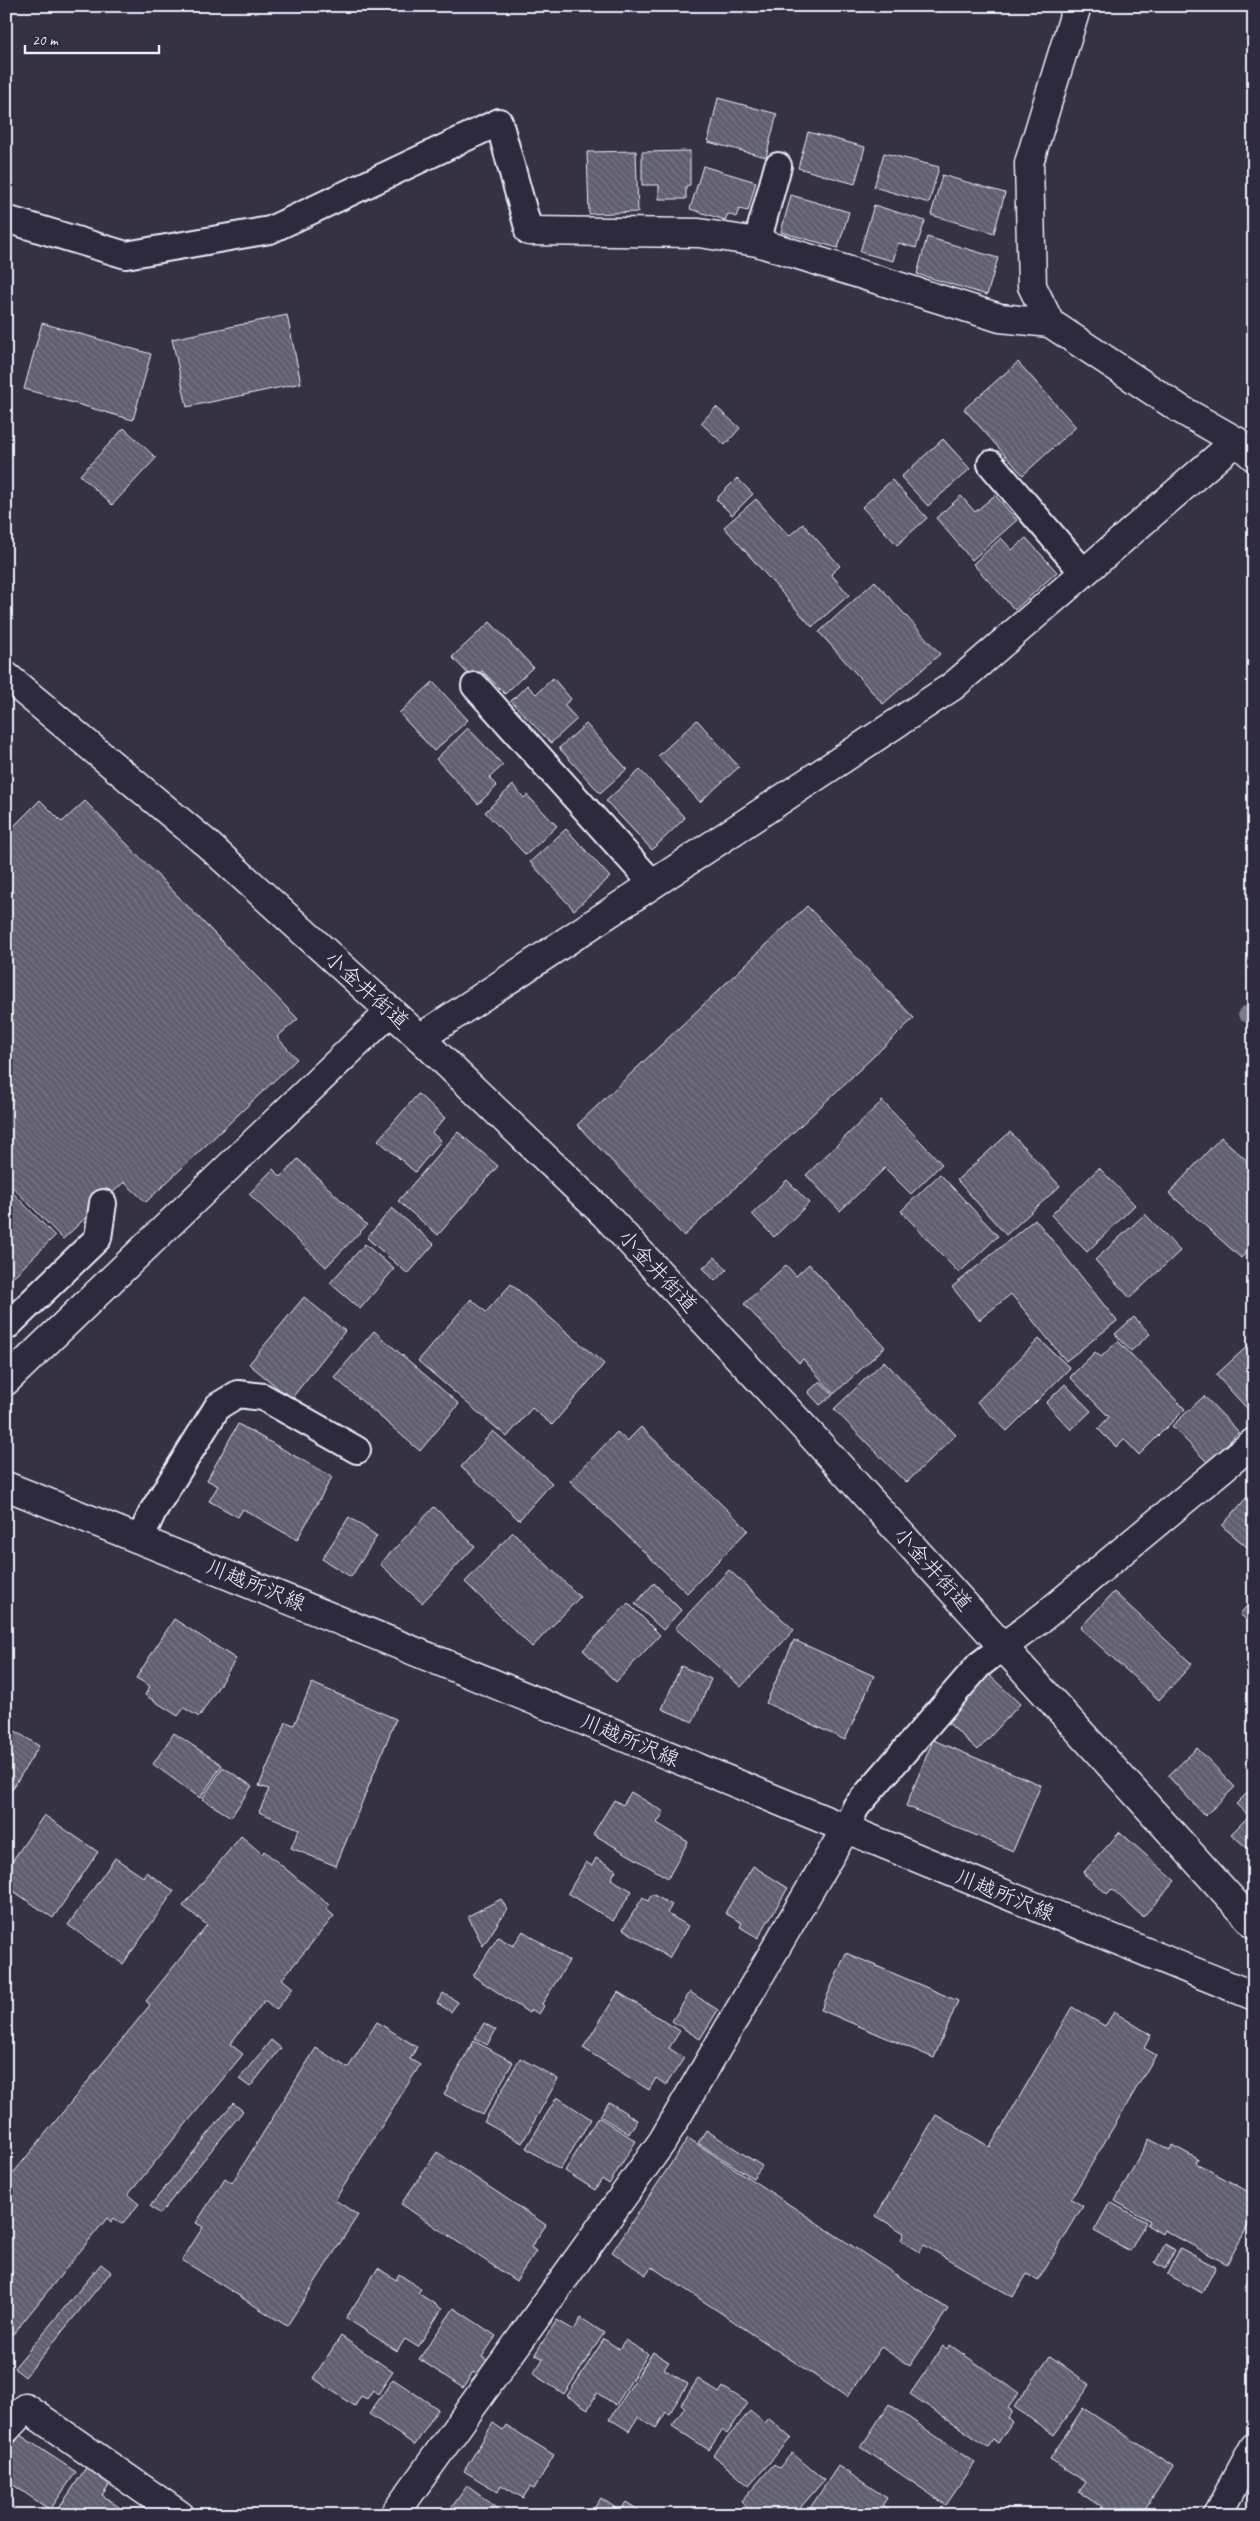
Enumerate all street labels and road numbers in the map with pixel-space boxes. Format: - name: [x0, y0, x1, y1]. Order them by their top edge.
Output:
- street label: 小金井街道: [319, 945, 415, 1035]
- street label: 小金井街道: [613, 1224, 703, 1318]
- street label: 小金井街道: [888, 1521, 978, 1617]
- street label: 川越所沢線: [202, 1553, 310, 1617]
- street label: 川越所沢線: [577, 1708, 683, 1772]
- street label: 川越所沢線: [951, 1863, 1059, 1927]

